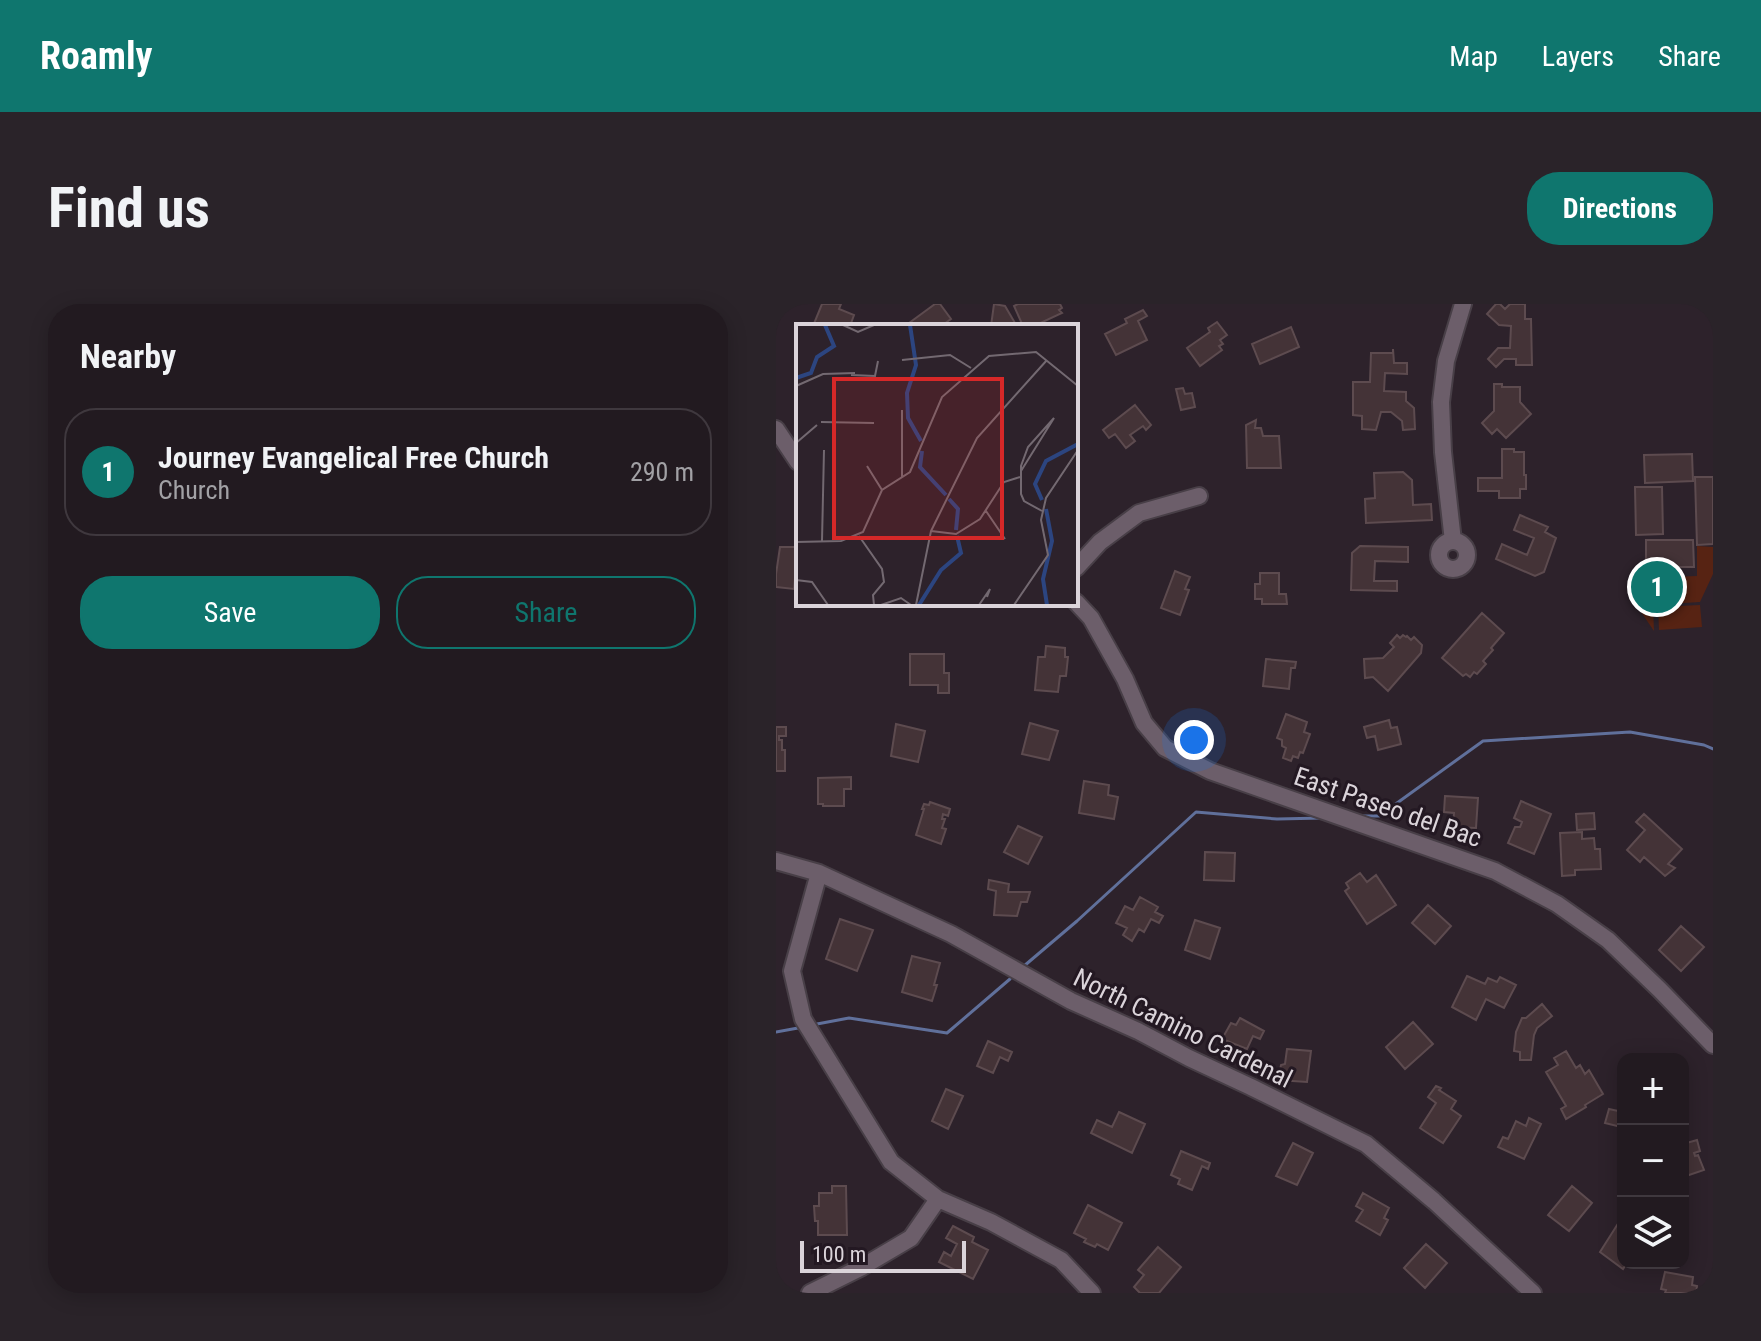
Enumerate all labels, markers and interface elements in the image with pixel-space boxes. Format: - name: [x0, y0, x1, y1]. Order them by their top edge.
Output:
- text: Roamly: [40, 34, 153, 78]
- text: Map: [1449, 40, 1498, 73]
- text: Layers: [1542, 40, 1614, 73]
- text: Share: [1658, 40, 1721, 73]
- button: Directions: [1527, 172, 1713, 245]
- text: Find us: [48, 175, 210, 241]
- inset map: [796, 324, 1078, 606]
- text: Nearby: [80, 336, 176, 376]
- text: Journey Evangelical Free Church: [158, 440, 549, 475]
- text: 1: [101, 457, 115, 487]
- text: 290 m: [630, 457, 694, 487]
- text: Church: [158, 475, 230, 505]
- pin: 1: [1631, 557, 1683, 617]
- button: Save: [80, 576, 380, 649]
- button: Share: [396, 576, 696, 649]
- your location: [1174, 720, 1214, 760]
- street label: East Paseo del Bac: [1290, 761, 1486, 853]
- street label: North Camino Cardenal: [1069, 962, 1297, 1094]
- map controls: [1617, 1053, 1689, 1269]
- button: +: [1617, 1053, 1689, 1125]
- button: −: [1617, 1125, 1689, 1197]
- button: layers: [1617, 1197, 1689, 1269]
- scale bar: [800, 1237, 966, 1273]
- text: 100 m: [812, 1242, 866, 1267]

